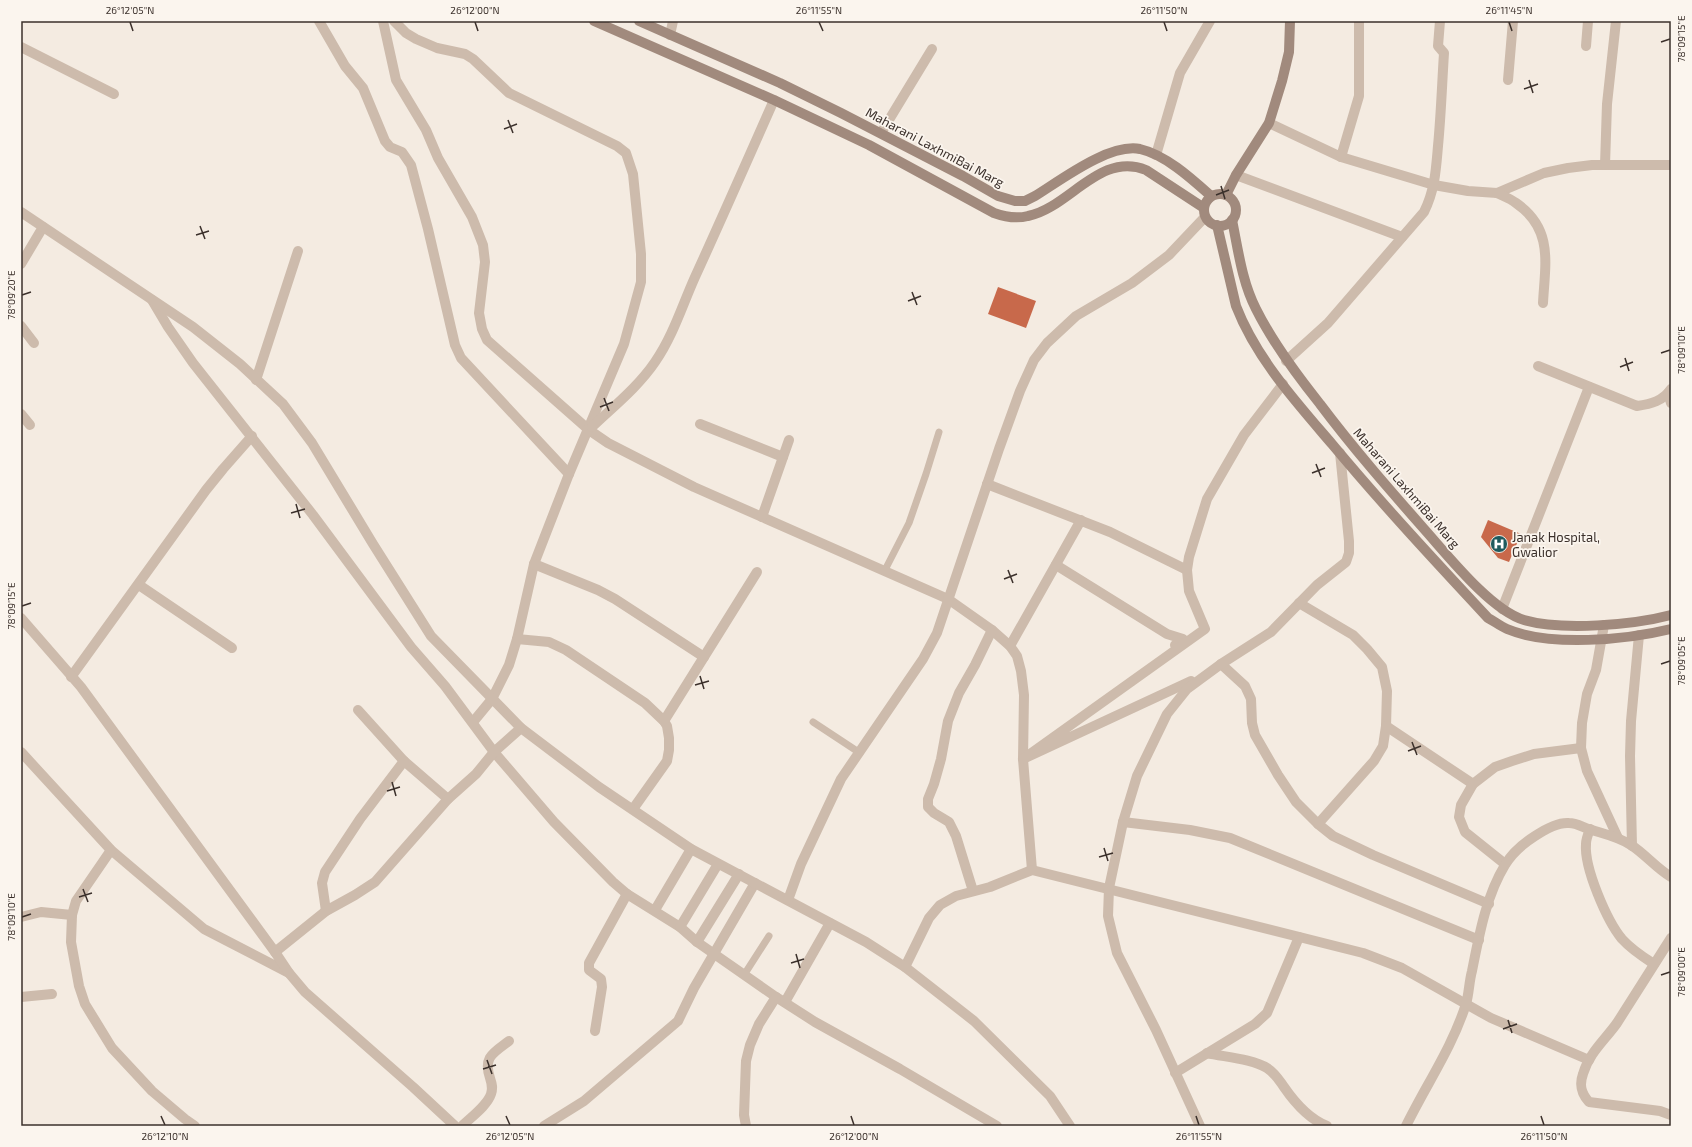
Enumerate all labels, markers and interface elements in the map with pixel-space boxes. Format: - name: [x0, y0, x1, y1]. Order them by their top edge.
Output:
- text: 26°12'05"N: [106, 4, 154, 16]
- text: 26°12'00"N: [450, 4, 500, 16]
- text: 26°11'55"N: [796, 4, 842, 16]
- text: 26°11'50"N: [1141, 4, 1188, 16]
- text: 26°11'45"N: [1486, 4, 1532, 16]
- text: 78°09'15"E: [1675, 15, 1687, 63]
- street label: Maharani LaxhmiBai Marg: [863, 104, 1007, 190]
- text: 78°09'20"E: [5, 270, 17, 320]
- text: 78°09'10"E: [1675, 326, 1687, 374]
- street label: Maharani LaxhmiBai Marg: [1350, 424, 1464, 552]
- place label: Janak Hospital, Gwalior: [1512, 529, 1600, 560]
- hospital icon: Janak Hospital, Gwalior: [1489, 534, 1509, 554]
- text: 78°09'15"E: [5, 582, 17, 630]
- text: 78°09'05"E: [1675, 636, 1687, 686]
- text: 78°09'10"E: [5, 893, 17, 941]
- text: 78°09'00"E: [1675, 947, 1687, 997]
- text: 26°12'10"N: [141, 1130, 189, 1142]
- text: 26°12'05"N: [486, 1130, 534, 1142]
- text: 26°12'00"N: [829, 1130, 879, 1142]
- text: 26°11'55"N: [1176, 1130, 1222, 1142]
- text: 26°11'50"N: [1521, 1130, 1568, 1142]

